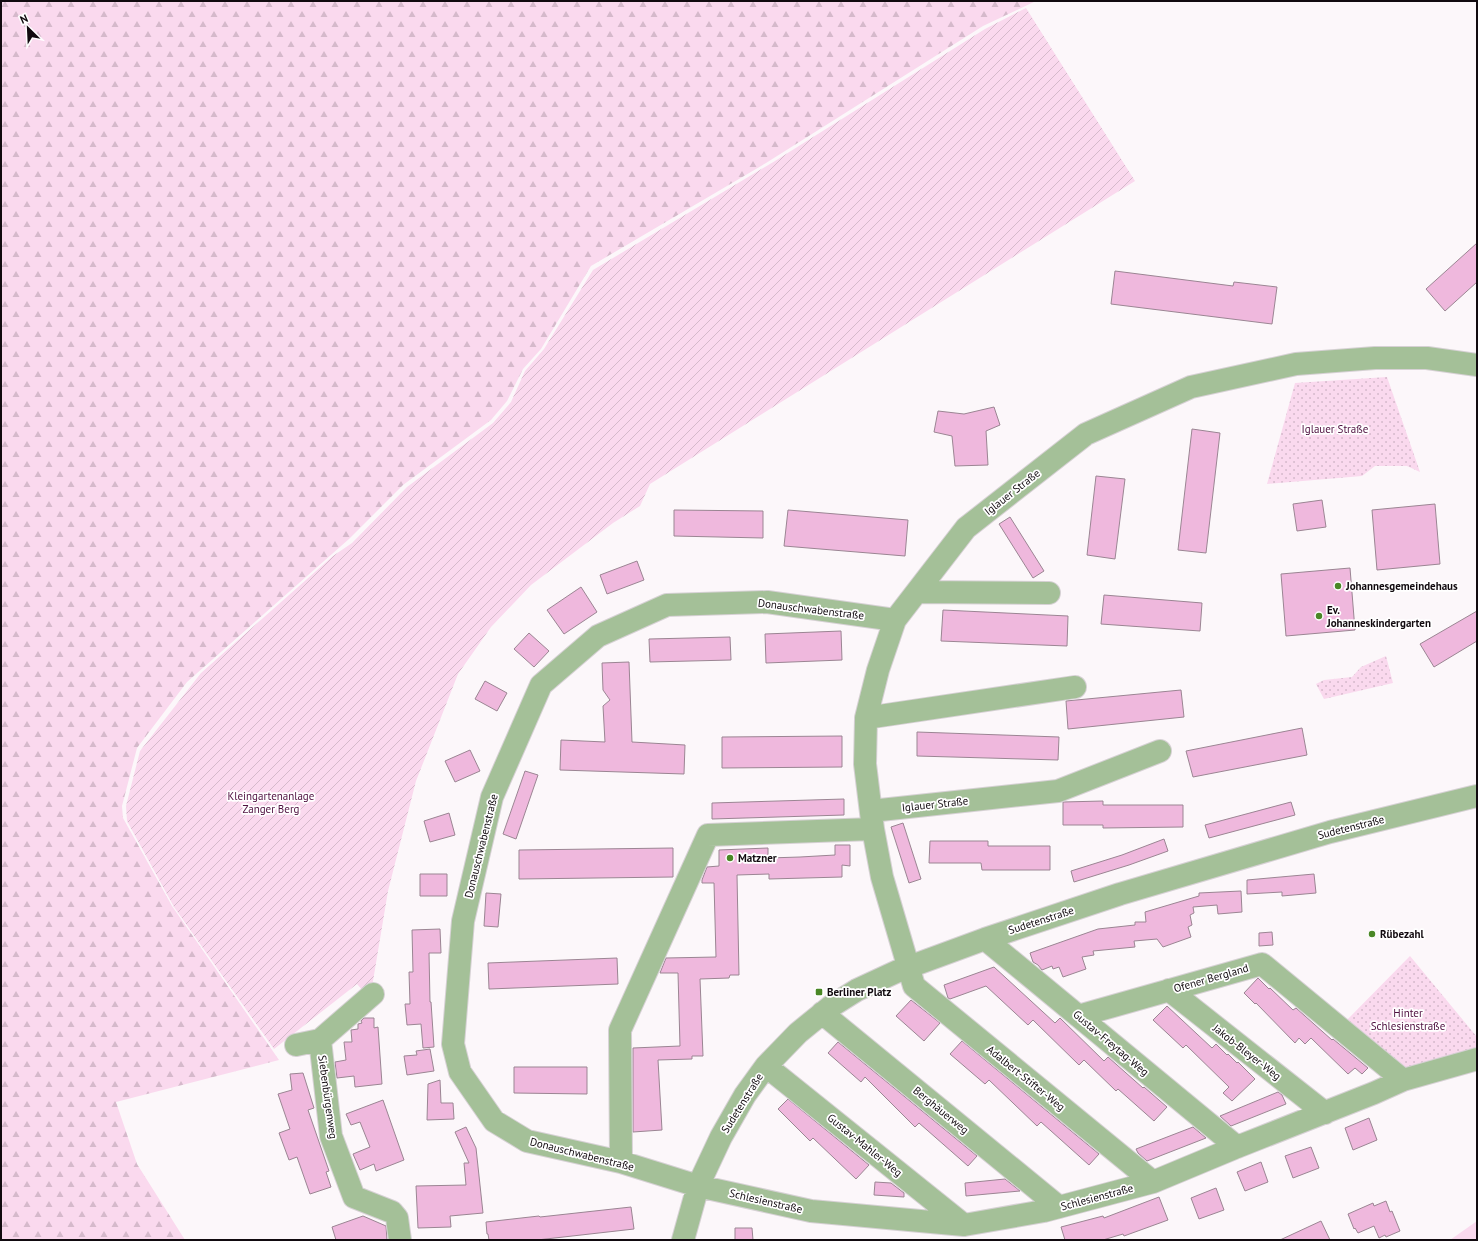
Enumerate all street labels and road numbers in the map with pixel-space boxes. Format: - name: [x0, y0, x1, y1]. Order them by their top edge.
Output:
- street label: Iglauer Straße: [981, 466, 1043, 518]
- street label: Donauschwabenstraße: [757, 596, 865, 623]
- street label: Donauschwabenstraße: [461, 792, 501, 900]
- street label: Iglauer Straße: [901, 794, 969, 814]
- street label: Sudetenstraße: [1316, 812, 1386, 842]
- street label: Sudetenstraße: [1006, 903, 1076, 937]
- street label: Ofener Bergland: [1172, 961, 1250, 995]
- street label: Gustav-Freytag-Weg: [1070, 1007, 1152, 1079]
- street label: Jakob-Bleyer-Weg: [1209, 1020, 1284, 1083]
- street label: Adalbert-Stifter-Weg: [984, 1042, 1068, 1114]
- street label: Siebenbürgenweg: [315, 1054, 341, 1140]
- street label: Sudetenstraße: [718, 1070, 766, 1136]
- street label: Berghäuerweg: [910, 1083, 972, 1137]
- street label: Gustav-Mahler-Weg: [825, 1110, 905, 1180]
- street label: Donauschwabenstraße: [528, 1134, 636, 1174]
- street label: Schlesienstraße: [1059, 1180, 1135, 1213]
- street label: Schlesienstraße: [728, 1186, 804, 1216]

